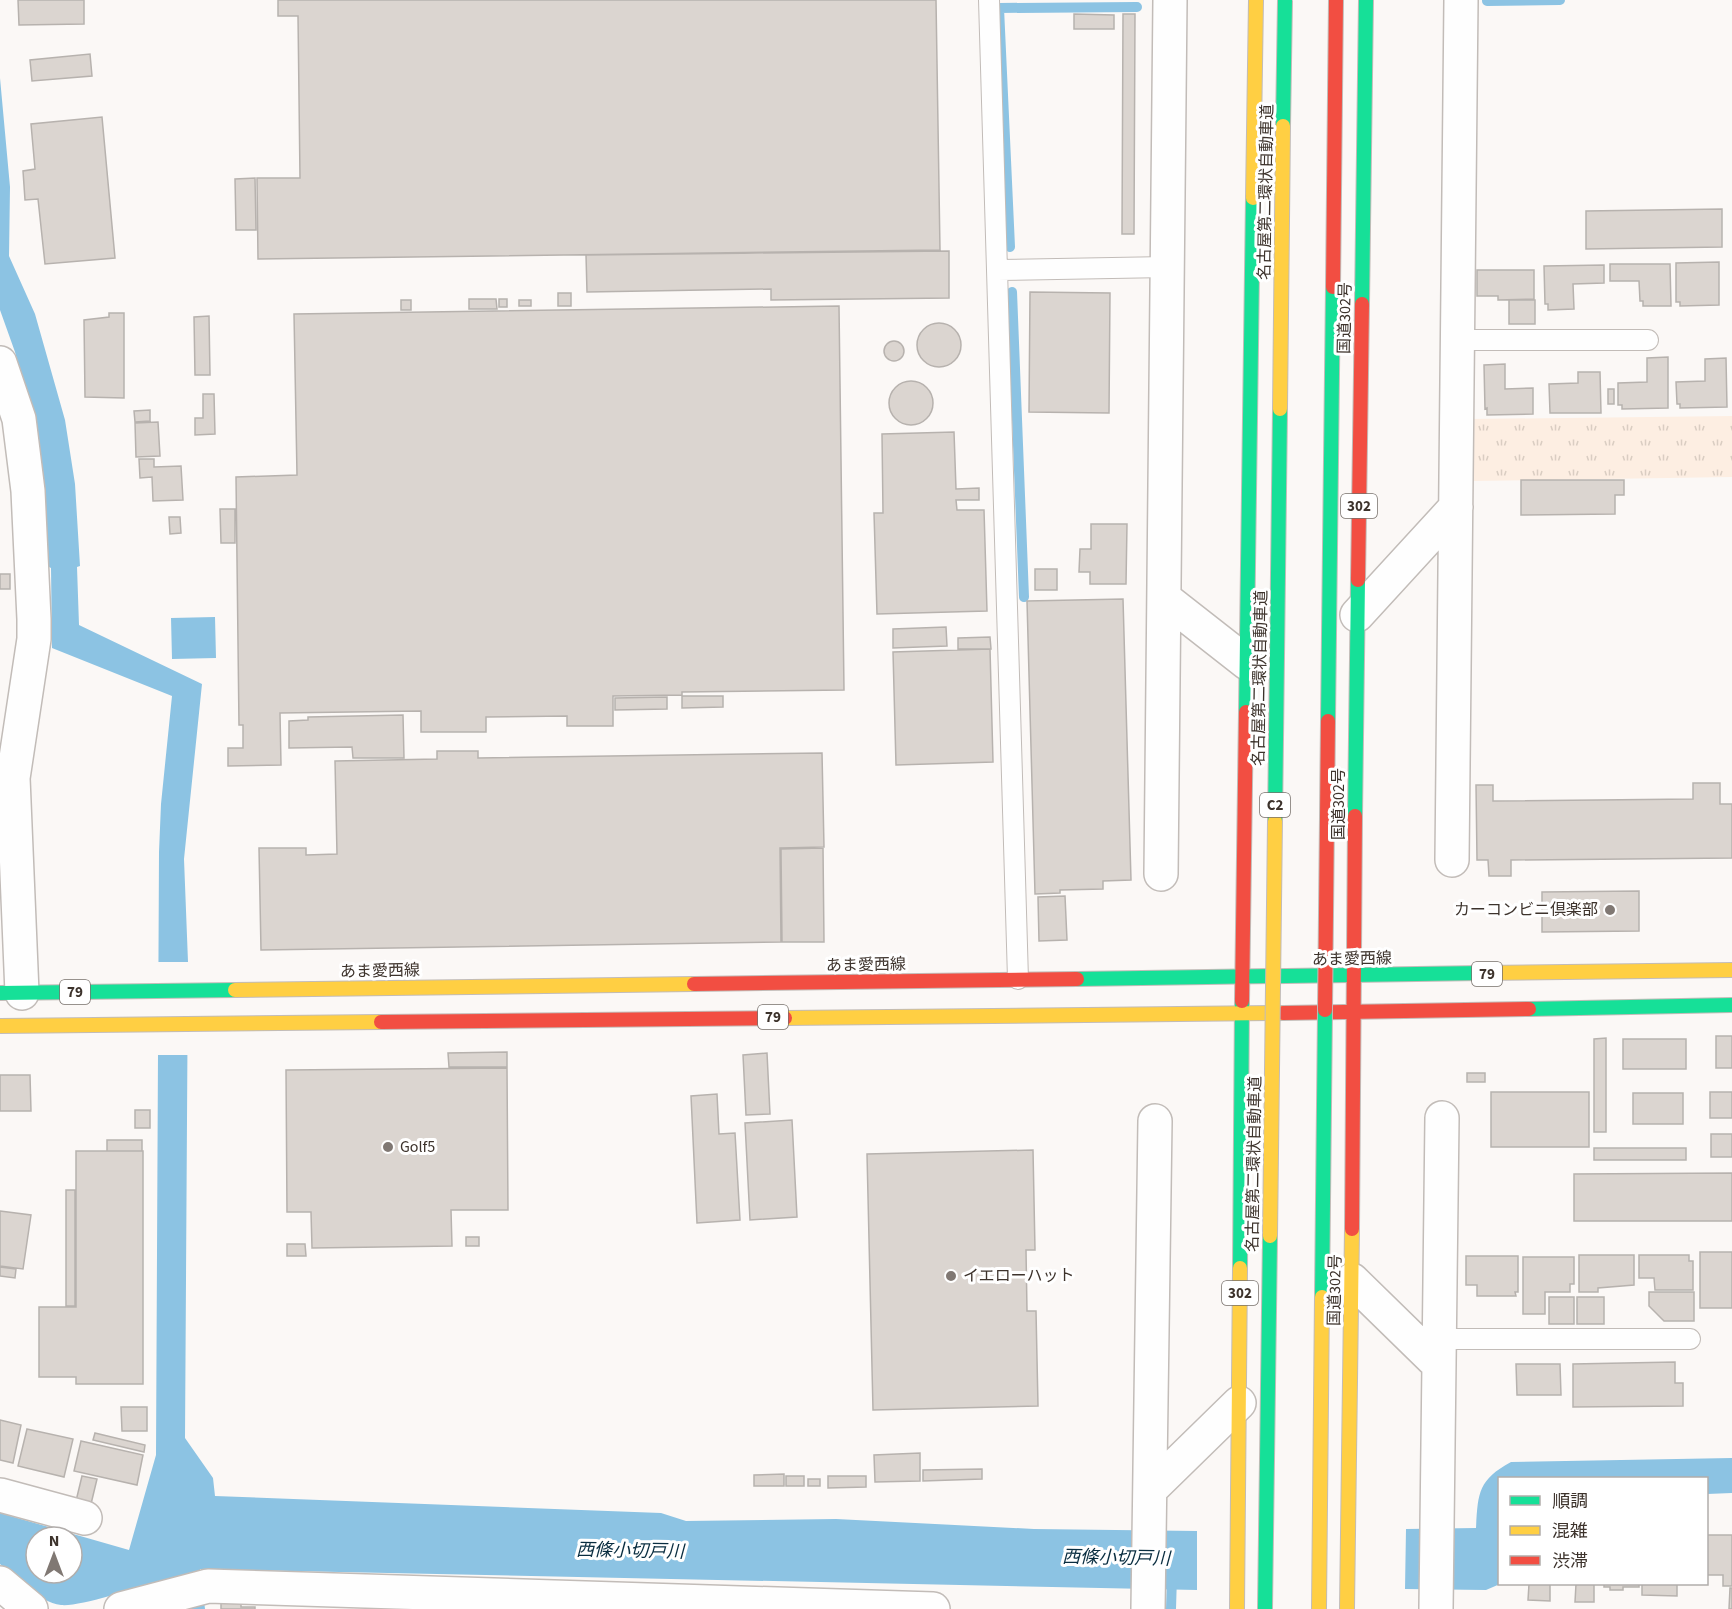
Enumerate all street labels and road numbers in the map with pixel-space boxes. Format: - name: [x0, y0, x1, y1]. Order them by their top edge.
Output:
- street label: 名古屋第二環状自動車道: [1253, 104, 1279, 280]
- street label: 国道302号: [1333, 282, 1357, 354]
- road number: 302: [1341, 494, 1377, 518]
- street label: 名古屋第二環状自動車道: [1247, 590, 1273, 766]
- street label: 国道302号: [1328, 768, 1350, 840]
- road number: C2: [1260, 793, 1290, 817]
- street label: あま愛西線: [1312, 947, 1392, 971]
- street label: あま愛西線: [826, 953, 906, 977]
- street label: あま愛西線: [340, 959, 420, 983]
- road number: 79: [1472, 962, 1502, 986]
- road number: 79: [60, 980, 90, 1004]
- road number: 79: [758, 1005, 788, 1029]
- street label: 名古屋第二環状自動車道: [1241, 1076, 1267, 1252]
- street label: 国道302号: [1323, 1254, 1347, 1326]
- road number: 302: [1222, 1281, 1258, 1305]

